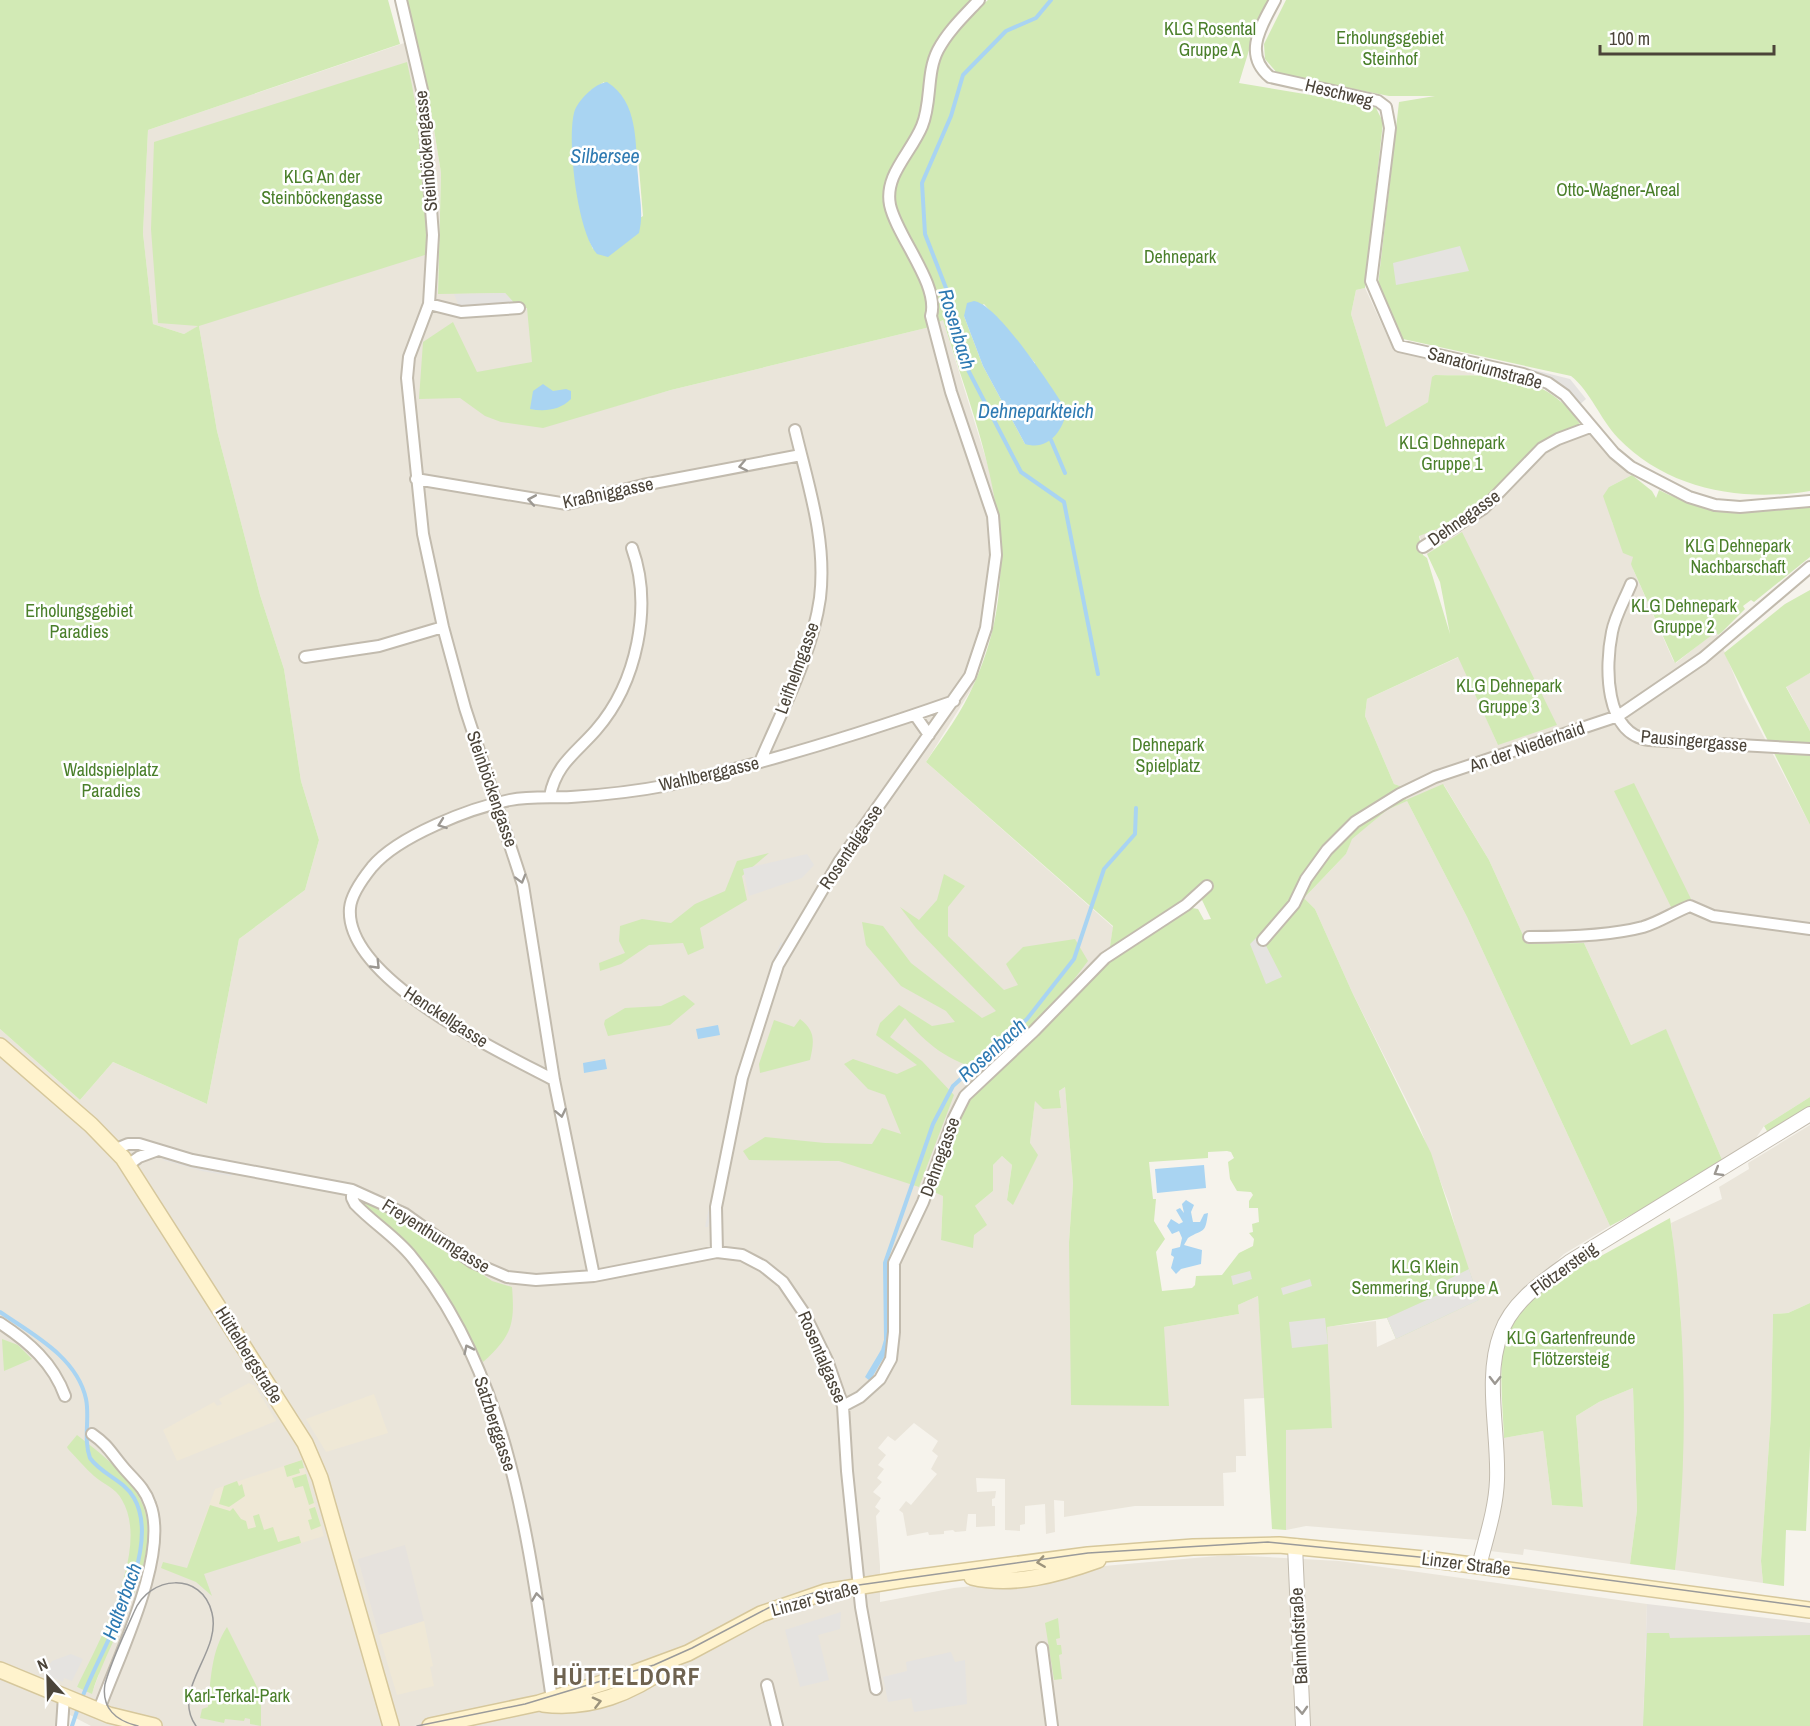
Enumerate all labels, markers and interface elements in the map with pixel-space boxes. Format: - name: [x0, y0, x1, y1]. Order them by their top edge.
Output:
- park label: KLG Rosental Gruppe A: [1164, 16, 1256, 62]
- scale bar: [1600, 18, 1774, 56]
- park label: Erholungsgebiet Steinhof: [1336, 25, 1444, 71]
- text: 100 m: [1609, 26, 1650, 51]
- street label: Heschweg: [1303, 72, 1376, 113]
- street label: Steinböckengasse: [408, 89, 443, 213]
- water label: Silbersee: [570, 142, 640, 169]
- park label: KLG An der Steinböckengasse: [261, 164, 383, 210]
- park label: Otto-Wagner-Areal: [1556, 177, 1680, 202]
- park label: Dehnepark: [1144, 244, 1217, 269]
- water label: Rosenbach: [932, 285, 983, 372]
- street label: Sanatoriumstraße: [1425, 340, 1545, 395]
- water label: Dehneparkteich: [978, 397, 1094, 424]
- park label: KLG Dehnepark Gruppe 1: [1399, 430, 1506, 476]
- one-way arrow: [739, 459, 749, 472]
- street label: Kraßniggasse: [560, 471, 655, 514]
- street label: Dehnegasse: [1423, 484, 1505, 552]
- one-way arrow: [527, 494, 537, 507]
- park label: KLG Dehnepark Nachbarschaft: [1685, 533, 1792, 579]
- park label: KLG Dehnepark Gruppe 2: [1631, 593, 1738, 639]
- park label: Erholungsgebiet Paradies: [25, 598, 133, 644]
- street label: Leifhelmgasse: [768, 618, 825, 717]
- park label: KLG Dehnepark Gruppe 3: [1456, 673, 1563, 719]
- street label: An der Niederhaid: [1465, 715, 1588, 778]
- street label: Pausingergasse: [1640, 723, 1748, 758]
- street label: Steinböckengasse: [461, 727, 524, 850]
- park label: Dehnepark Spielplatz: [1132, 732, 1205, 778]
- street label: Wahlberggasse: [656, 750, 761, 797]
- park label: Waldspielplatz Paradies: [63, 757, 159, 803]
- street label: Rosentalgasse: [813, 799, 888, 894]
- one-way arrow: [437, 816, 448, 829]
- one-way arrow: [514, 873, 526, 884]
- one-way arrow: [369, 958, 380, 968]
- street label: Henckellgasse: [399, 980, 493, 1053]
- water label: Rosenbach: [952, 1012, 1032, 1087]
- one-way arrow: [554, 1107, 567, 1117]
- street label: Dehnegasse: [914, 1114, 965, 1200]
- one-way arrow: [1714, 1165, 1724, 1177]
- street label: Freyenthurmgasse: [377, 1192, 495, 1279]
- street label: Flötzersteig: [1525, 1235, 1603, 1301]
- park label: KLG Klein Semmering, Gruppe A: [1352, 1254, 1499, 1300]
- street label: Hüttelbergstraße: [210, 1301, 289, 1408]
- street label: Rosentalgasse: [792, 1307, 853, 1407]
- park label: KLG Gartenfreunde Flötzersteig: [1507, 1325, 1635, 1371]
- one-way arrow: [463, 1344, 475, 1355]
- street label: Satzberggasse: [468, 1373, 523, 1475]
- one-way arrow: [1488, 1375, 1501, 1384]
- street label: Linzer Straße: [1420, 1546, 1512, 1581]
- one-way arrow: [1036, 1555, 1046, 1567]
- water label: Halterbach: [95, 1559, 148, 1643]
- street label: Linzer Straße: [768, 1575, 861, 1622]
- street label: Bahnhofstraße: [1283, 1587, 1314, 1685]
- one-way arrow: [531, 1592, 543, 1601]
- north arrow: [18, 1648, 78, 1708]
- text: N: [34, 1652, 51, 1676]
- district label: HÜTTELDORF: [553, 1660, 701, 1692]
- park label: Karl-Terkal-Park: [184, 1683, 291, 1708]
- one-way arrow: [591, 1696, 601, 1709]
- one-way arrow: [1296, 1705, 1309, 1714]

